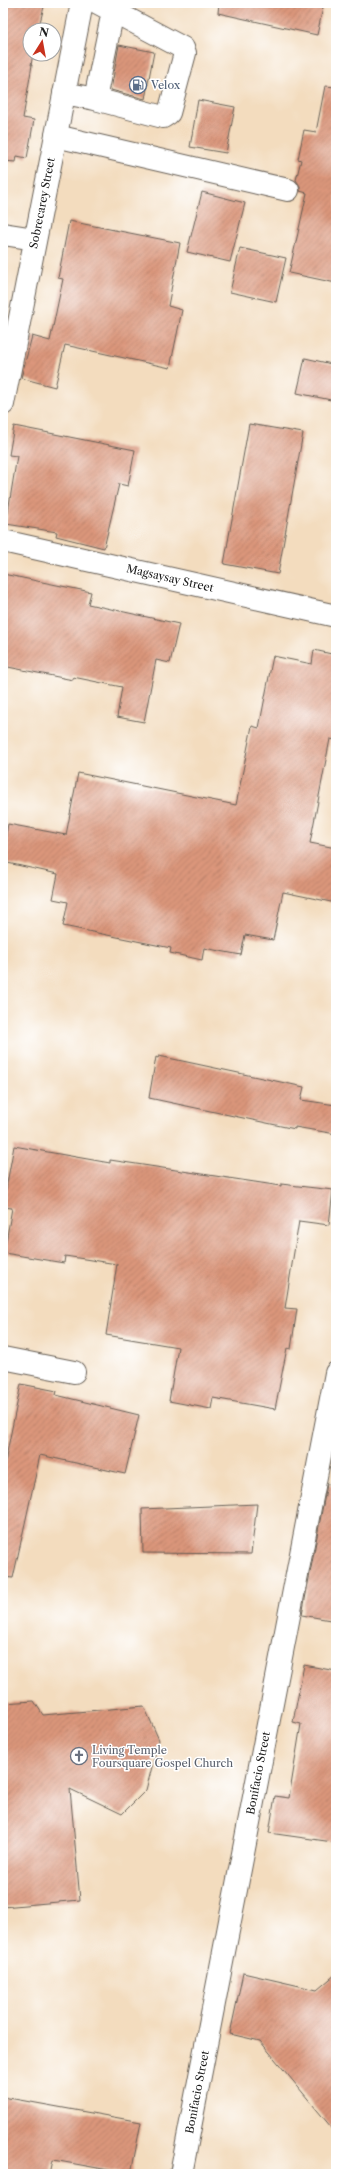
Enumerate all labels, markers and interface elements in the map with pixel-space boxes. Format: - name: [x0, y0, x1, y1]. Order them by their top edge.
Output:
- north arrow: [22, 22, 62, 62]
- text: N: [38, 24, 50, 40]
- fuel station icon: Velox: [128, 75, 148, 95]
- place label: Velox: [150, 78, 181, 92]
- street label: Sobrecarey Street: [26, 156, 58, 250]
- street label: Magsaysay Street: [125, 561, 215, 595]
- street label: Bonifacio Street: [243, 1730, 273, 1816]
- place label: Living Temple Foursquare Gospel Church: [92, 1743, 233, 1770]
- church icon: Living Temple Foursquare Gospel Church: [69, 1746, 89, 1766]
- street label: Bonifacio Street: [182, 2049, 212, 2135]

